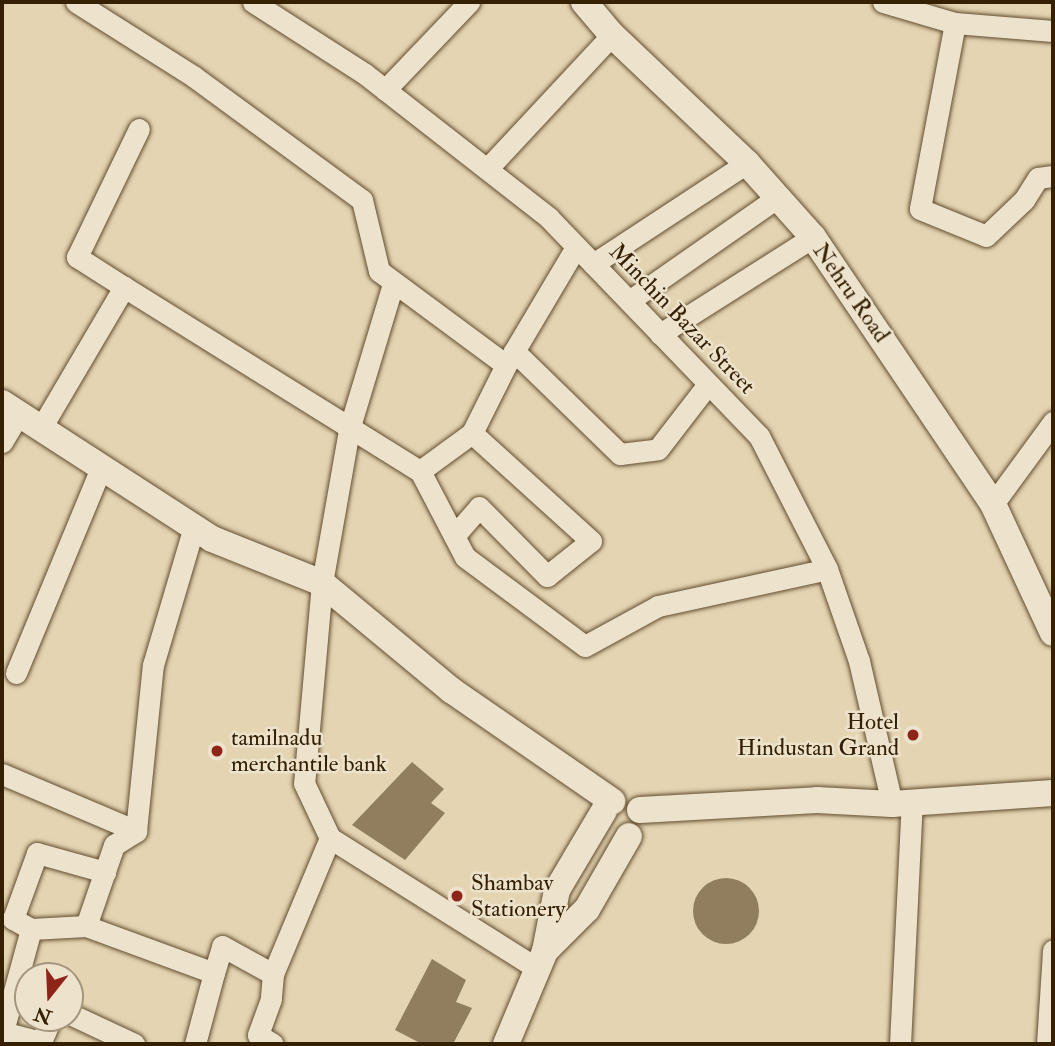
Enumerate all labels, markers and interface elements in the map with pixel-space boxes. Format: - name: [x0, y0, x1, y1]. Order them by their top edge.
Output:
- street label: Minchin Bazar Street: [603, 238, 761, 400]
- street label: Nehru Road: [807, 238, 895, 348]
- place label: Hotel Hindustan Grand: [737, 708, 899, 762]
- place label: tamilnadu merchantile bank: [231, 724, 387, 778]
- marker: Hotel Hindustan Grand: [905, 727, 921, 743]
- marker: tamilnadu merchantile bank: [209, 743, 225, 759]
- place label: Shambav Stationery: [471, 869, 565, 923]
- marker: Shambav Stationery: [449, 888, 465, 904]
- north arrow: [14, 962, 84, 1032]
- text: N: [31, 1001, 55, 1029]

